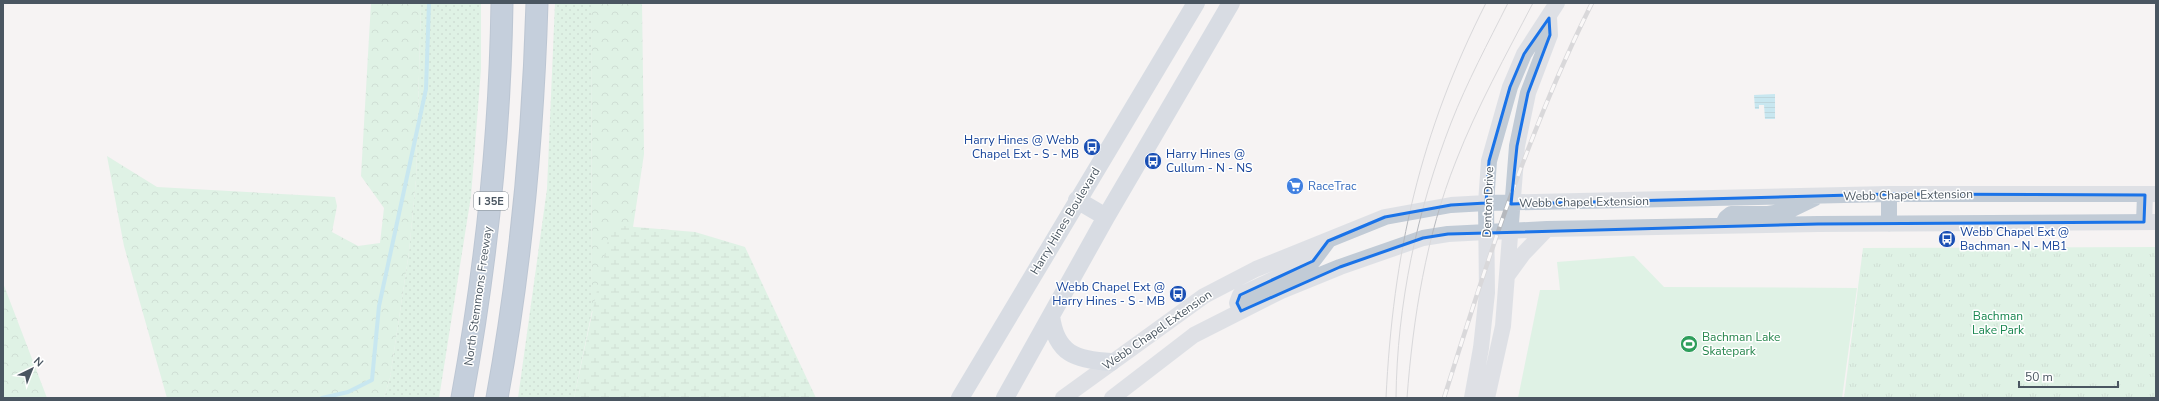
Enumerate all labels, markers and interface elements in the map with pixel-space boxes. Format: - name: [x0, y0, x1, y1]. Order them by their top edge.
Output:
- place label: Harry Hines @ Webb Chapel Ext - S - MB: [964, 132, 1079, 162]
- bus stop icon: Harry Hines @ Webb Chapel Ext - S - MB: [1082, 137, 1102, 157]
- place label: Harry Hines @ Cullum - N - NS: [1166, 146, 1252, 176]
- bus stop icon: Harry Hines @ Cullum - N - NS: [1143, 151, 1163, 171]
- street label: Harry Hines Boulevard: [1027, 164, 1103, 278]
- street label: Denton Drive: [1479, 166, 1497, 238]
- supermarket icon: RaceTrac: [1285, 176, 1305, 196]
- place label: RaceTrac: [1308, 178, 1357, 194]
- street label: Webb Chapel Extension: [1843, 186, 1973, 204]
- road number: I 35E: [474, 192, 508, 210]
- street label: Webb Chapel Extension: [1519, 193, 1649, 211]
- street label: North Stemmons Freeway: [460, 224, 496, 367]
- place label: Webb Chapel Ext @ Bachman - N - MB1: [1960, 224, 2069, 254]
- bus stop icon: Webb Chapel Ext @ Bachman - N - MB1: [1937, 229, 1957, 249]
- place label: Webb Chapel Ext @ Harry Hines - S - MB: [1052, 279, 1165, 309]
- bus stop icon: Webb Chapel Ext @ Harry Hines - S - MB: [1168, 284, 1188, 304]
- street label: Webb Chapel Extension: [1099, 286, 1215, 374]
- park label: Bachman Lake Park: [1972, 308, 2025, 338]
- place label: Bachman Lake Skatepark: [1702, 329, 1781, 359]
- sports icon: Bachman Lake Skatepark: [1679, 334, 1699, 354]
- north arrow: [12, 349, 52, 389]
- text: N: [30, 354, 47, 370]
- scale bar: [2019, 363, 2118, 389]
- text: 50 m: [2025, 369, 2053, 385]

